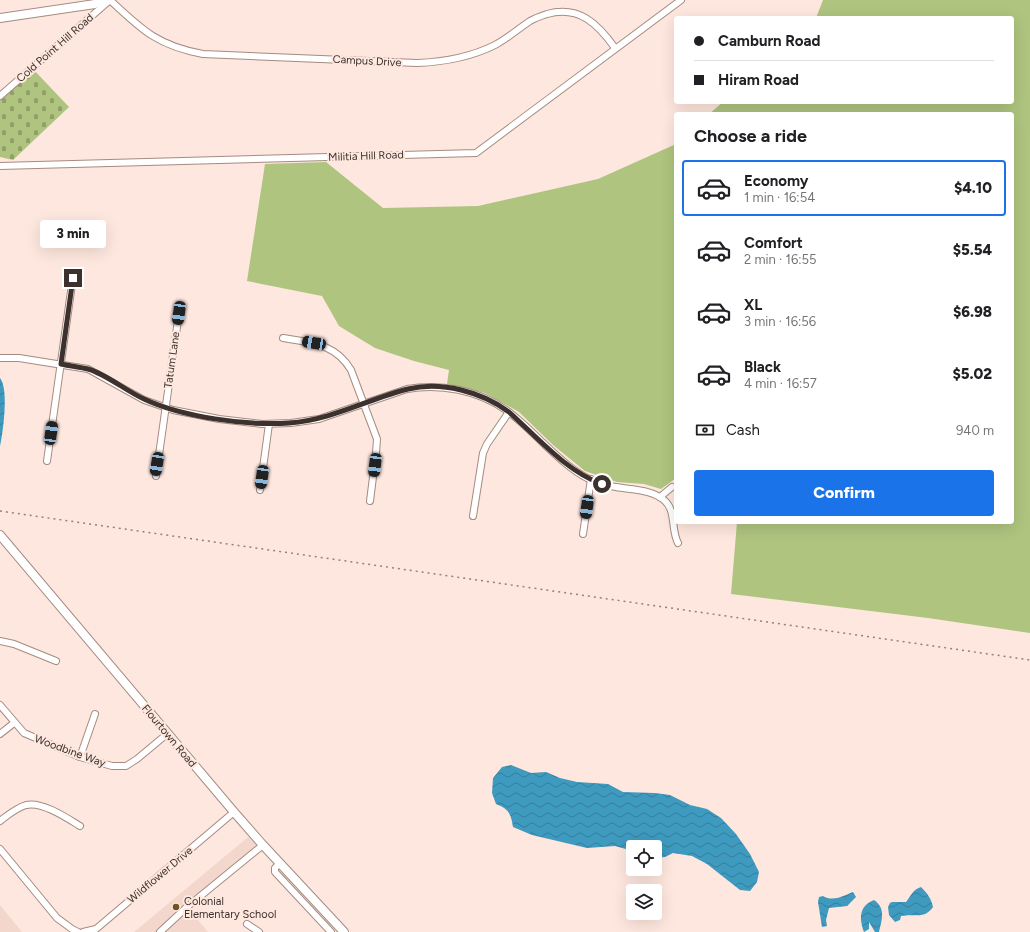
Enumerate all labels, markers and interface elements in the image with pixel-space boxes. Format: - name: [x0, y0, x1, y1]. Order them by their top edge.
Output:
- street label: Cold Point Hill Road: [14, 11, 96, 85]
- text: Camburn Road: [718, 32, 821, 50]
- street label: Campus Drive: [332, 53, 402, 69]
- text: Hiram Road: [718, 71, 799, 89]
- text: Choose a ride: [694, 125, 807, 147]
- street label: Militia Hill Road: [328, 148, 404, 164]
- icon: car: [696, 170, 732, 206]
- text: Economy: [744, 172, 809, 190]
- text: $4.10: [954, 179, 992, 197]
- text: 1 min · 16:54: [744, 190, 815, 205]
- callout: 3 min: [40, 220, 106, 248]
- text: 3 min: [57, 226, 89, 241]
- icon: car: [696, 232, 732, 268]
- text: Comfort: [744, 234, 803, 252]
- text: $5.54: [953, 241, 992, 259]
- text: 2 min · 16:55: [744, 252, 817, 267]
- route end: [64, 269, 82, 287]
- icon: car: [696, 294, 732, 330]
- text: XL: [744, 296, 762, 314]
- car: [171, 300, 187, 326]
- text: $6.98: [953, 303, 992, 321]
- text: 3 min · 16:56: [744, 314, 816, 329]
- street label: Tatum Lane: [162, 331, 182, 389]
- car: [301, 335, 327, 351]
- icon: car: [696, 356, 732, 392]
- text: Black: [744, 358, 781, 376]
- text: $5.02: [952, 365, 992, 383]
- text: 4 min · 16:57: [744, 376, 817, 391]
- icon: cash: [694, 419, 716, 441]
- car: [43, 420, 59, 446]
- text: Cash: [726, 421, 760, 439]
- text: 940 m: [956, 423, 994, 438]
- car: [149, 451, 165, 477]
- car: [368, 452, 382, 478]
- car: [254, 464, 270, 490]
- button: Confirm: [694, 470, 994, 516]
- route start: [593, 475, 611, 493]
- car: [579, 494, 595, 520]
- street label: Flourtown Road: [139, 702, 199, 770]
- street label: Woodbine Way: [33, 732, 107, 770]
- map controls: [626, 840, 662, 920]
- button: locate: [626, 840, 662, 876]
- street label: Wildflower Drive: [125, 844, 195, 906]
- button: layers: [626, 884, 662, 920]
- place label: Colonial Elementary School: [184, 895, 276, 921]
- marker: Colonial Elementary School: [171, 902, 181, 912]

